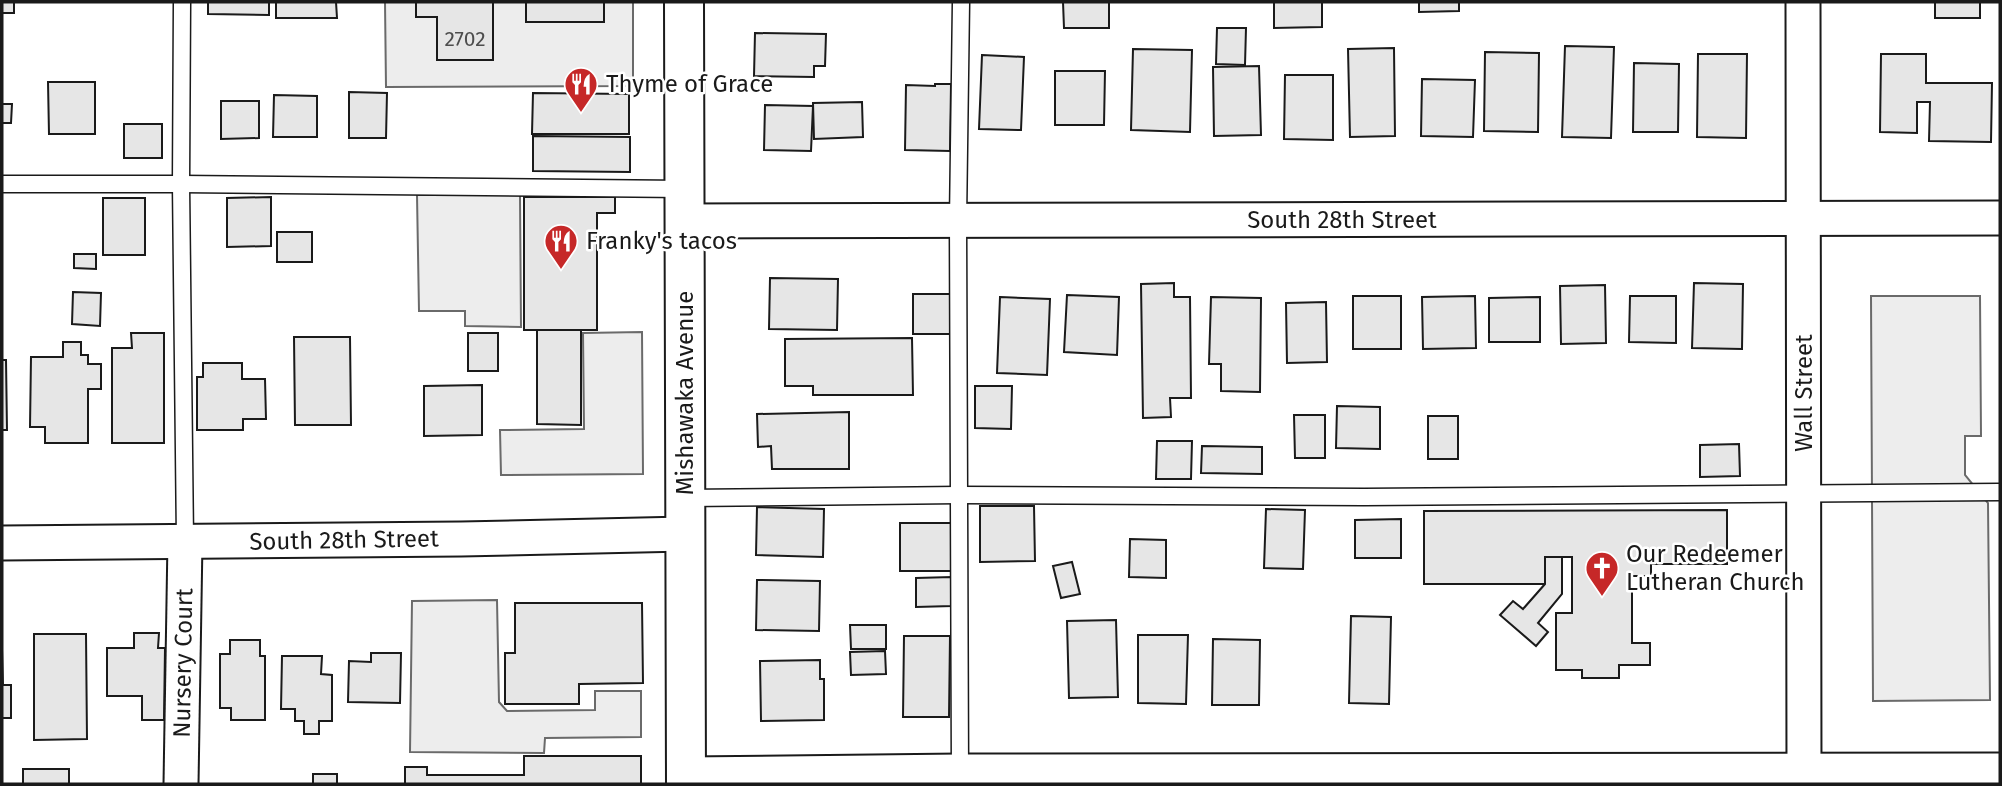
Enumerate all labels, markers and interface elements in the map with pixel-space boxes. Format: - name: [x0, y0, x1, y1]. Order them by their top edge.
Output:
- house number: 2702: [444, 26, 486, 52]
- restaurant icon: Thyme of Grace: [562, 65, 600, 114]
- place label: Thyme of Grace: [606, 70, 773, 98]
- street label: South 28th Street: [1247, 206, 1437, 234]
- restaurant icon: Franky's tacos: [542, 222, 580, 271]
- place label: Franky's tacos: [586, 227, 737, 255]
- street label: Mishawaka Avenue: [671, 291, 699, 495]
- street label: Wall Street: [1790, 334, 1818, 452]
- street label: South 28th Street: [249, 524, 439, 556]
- place label: Our Redeemer Lutheran Church: [1626, 540, 1805, 596]
- church icon: Our Redeemer Lutheran Church: [1583, 549, 1621, 598]
- street label: Nursery Court: [168, 588, 198, 738]

